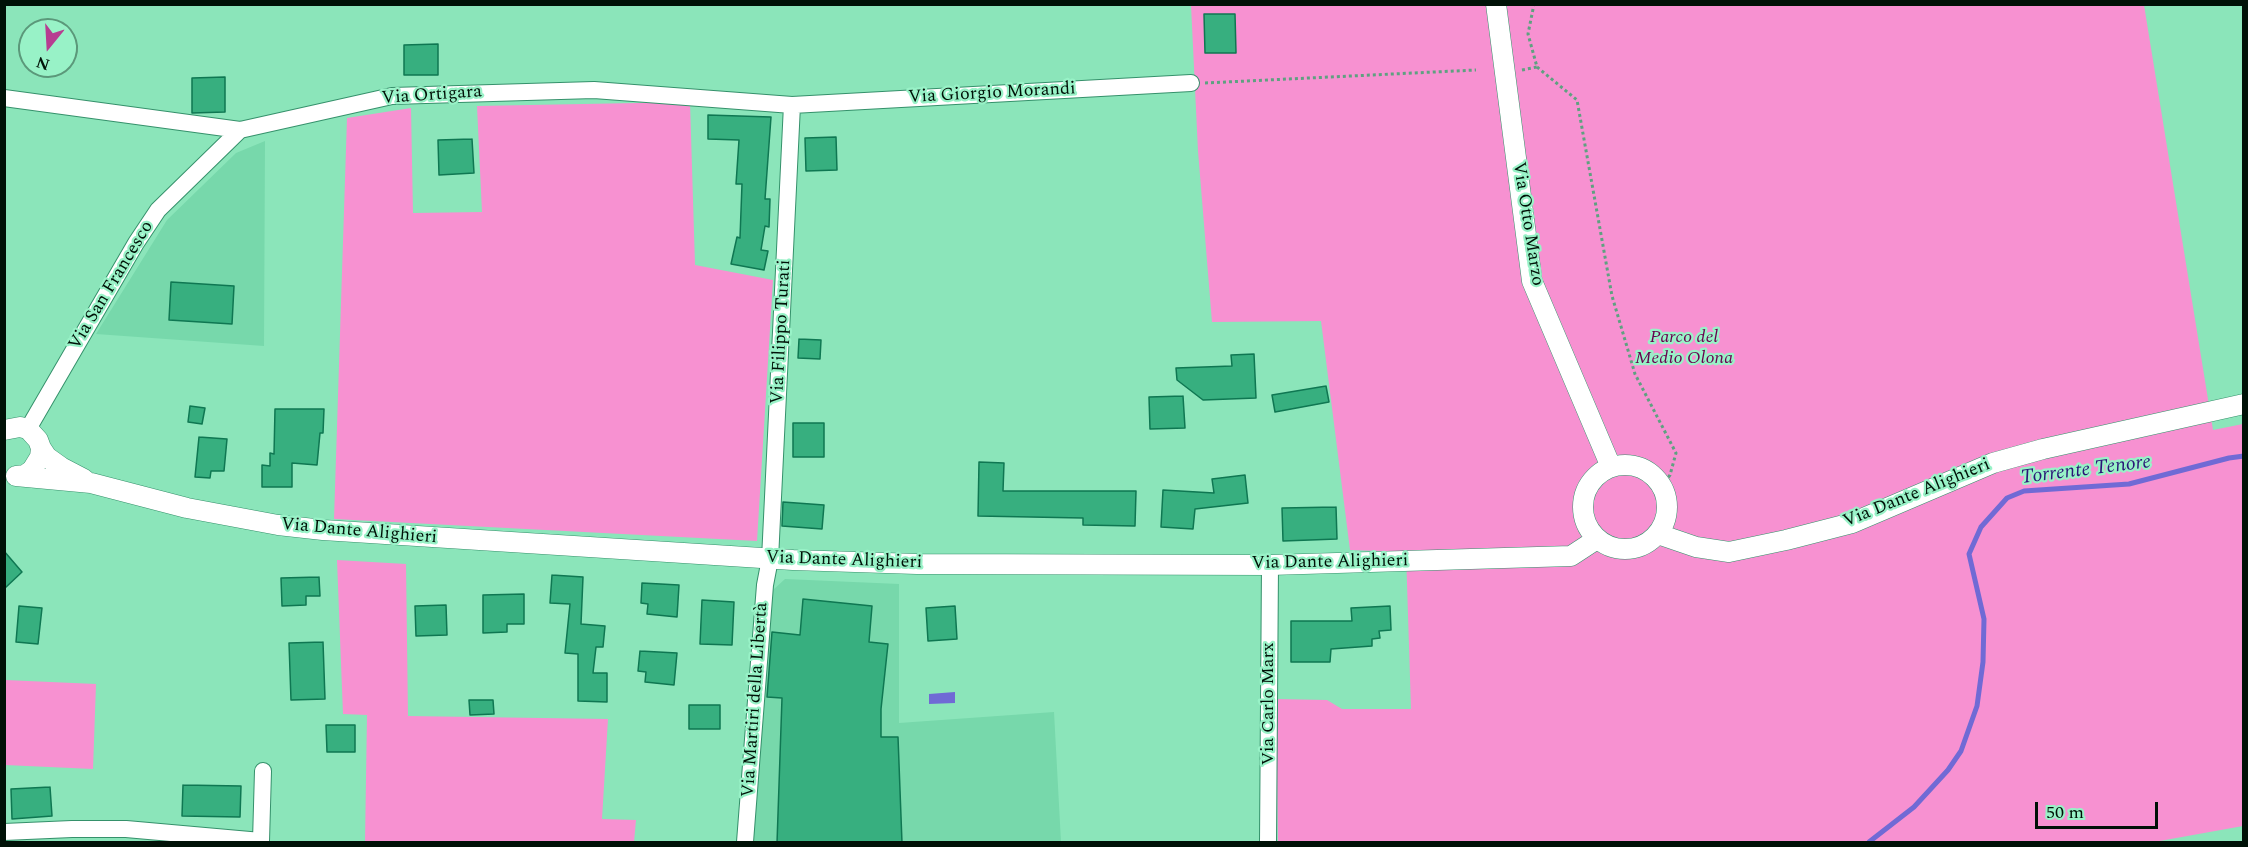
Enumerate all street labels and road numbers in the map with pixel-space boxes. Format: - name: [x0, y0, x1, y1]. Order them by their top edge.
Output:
- street label: Via Giorgio Morandi: [908, 79, 1076, 109]
- street label: Via Ortigara: [381, 82, 483, 110]
- street label: Via Otto Marzo: [1507, 160, 1547, 288]
- street label: Via San Francesco: [65, 218, 159, 354]
- street label: Via Filippo Turati: [767, 259, 797, 405]
- street label: Via Dante Alighieri: [1840, 455, 1994, 533]
- street label: Via Dante Alighieri: [280, 514, 438, 550]
- street label: Via Dante Alighieri: [765, 547, 923, 575]
- street label: Via Dante Alighieri: [1252, 551, 1408, 575]
- street label: Via Martiri della Libertà: [738, 602, 774, 798]
- street label: Via Carlo Marx: [1258, 643, 1280, 765]

